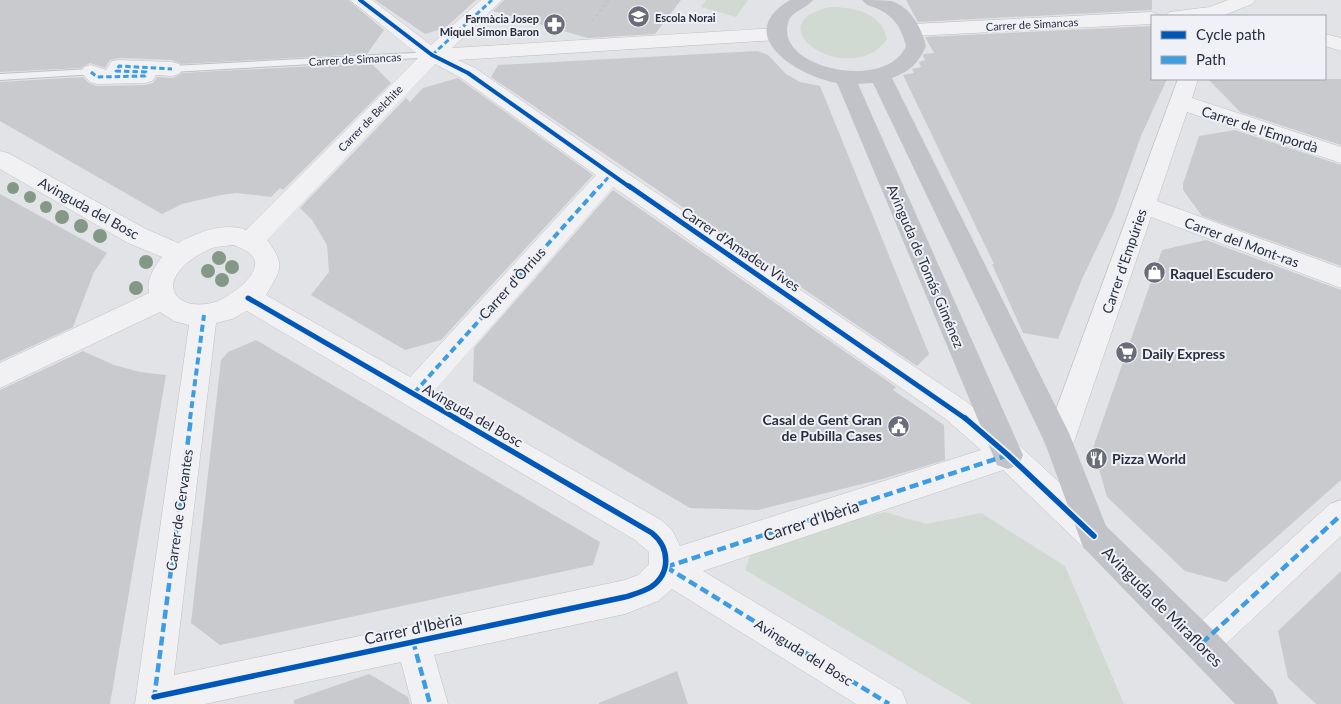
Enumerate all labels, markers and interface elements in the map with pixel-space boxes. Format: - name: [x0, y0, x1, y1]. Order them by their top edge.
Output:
- school or university icon: Escola Norai: [627, 5, 651, 29]
- place label: Escola Norai: [655, 11, 716, 24]
- place label: Farmàcia Josep Miquel Simon Baron: [440, 12, 539, 38]
- pharmacy icon: Farmàcia Josep Miquel Simon Baron: [543, 12, 567, 36]
- street label: Carrer de Simancas: [985, 15, 1079, 33]
- legend: [1151, 15, 1326, 80]
- text: Cycle path: [1196, 25, 1265, 43]
- street label: Carrer de Simancas: [308, 50, 402, 68]
- text: Path: [1196, 50, 1226, 68]
- street label: Carrer de Belchite: [335, 82, 405, 154]
- street label: Carrer de l'Empordà: [1199, 102, 1321, 156]
- street label: Avinguda del Bosc: [36, 173, 143, 243]
- street label: Avinguda de Tomás Giménez: [884, 182, 968, 350]
- street label: Carrer d'Amadeu Vives: [679, 203, 803, 295]
- street label: Carrer d'Empúries: [1098, 206, 1150, 316]
- street label: Carrer del Mont-ras: [1182, 213, 1302, 271]
- street label: Carrer d'Òrrius: [475, 243, 549, 323]
- shop icon: Raquel Escudero: [1142, 261, 1166, 285]
- place label: Raquel Escudero: [1170, 265, 1273, 282]
- supermarket icon: Daily Express: [1114, 341, 1138, 365]
- place label: Daily Express: [1142, 345, 1225, 362]
- street label: Avinguda del Bosc: [420, 380, 526, 451]
- place label: Casal de Gent Gran de Pubilla Cases: [763, 411, 882, 444]
- public building icon: Casal de Gent Gran de Pubilla Cases: [886, 415, 910, 439]
- restaurant icon: Pizza World: [1084, 446, 1108, 470]
- street label: Carrer de Cervantes: [162, 448, 196, 572]
- place label: Pizza World: [1112, 450, 1186, 467]
- street label: Carrer d'Ibèria: [761, 496, 861, 544]
- street label: Avinguda de Miraflores: [1099, 542, 1227, 670]
- street label: Carrer d'Ibèria: [362, 608, 464, 648]
- street label: Avinguda del Bosc: [752, 615, 856, 689]

